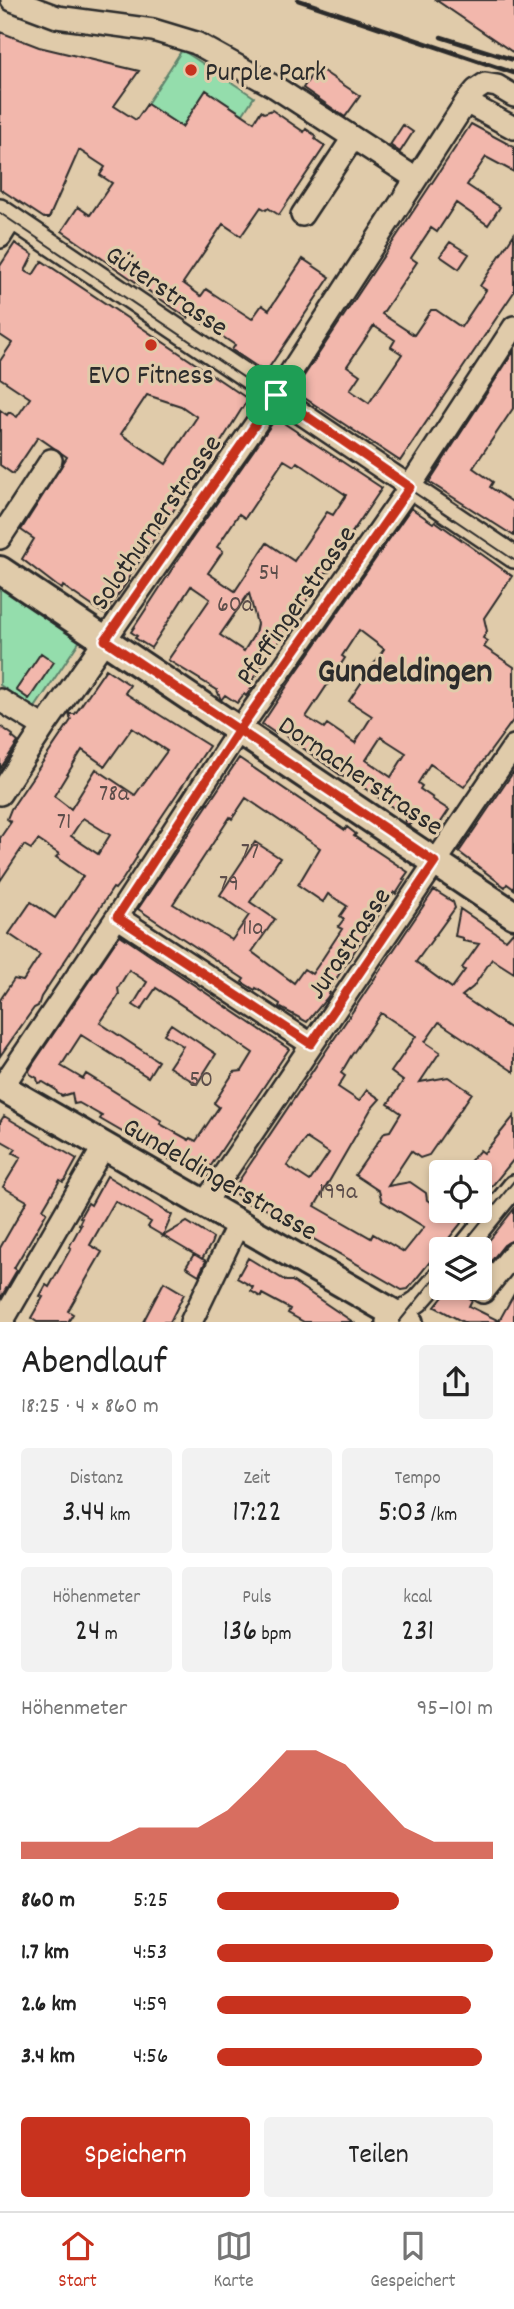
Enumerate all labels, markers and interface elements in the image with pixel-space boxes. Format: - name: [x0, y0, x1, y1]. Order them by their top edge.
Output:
- place label: Purple Park: [205, 55, 326, 95]
- marker: Purple Park: [183, 62, 199, 78]
- street label: Güterstrasse: [96, 237, 235, 349]
- marker: EVO Fitness: [143, 337, 159, 353]
- place label: EVO Fitness: [88, 358, 214, 398]
- pin: [246, 365, 306, 425]
- icon: arrive: [257, 376, 295, 414]
- street label: Solothurnerstrasse: [82, 428, 234, 620]
- street label: Pfeffingerstrasse: [228, 519, 368, 695]
- house number: 54: [258, 557, 280, 591]
- house number: 60a: [217, 589, 254, 623]
- district label: Gundeldingen: [318, 649, 492, 699]
- street label: Dornacherstrasse: [269, 708, 450, 848]
- house number: 78a: [99, 778, 130, 812]
- house number: 71: [57, 806, 71, 840]
- house number: 77: [241, 836, 259, 870]
- house number: 79: [219, 868, 239, 902]
- street label: Jurastrasse: [299, 881, 403, 1009]
- house number: 11a: [242, 912, 265, 946]
- house number: 50: [189, 1064, 213, 1098]
- street label: Gundeldingerstrasse: [114, 1109, 323, 1253]
- map controls: [429, 1160, 492, 1300]
- button: locate: [429, 1160, 492, 1223]
- house number: 199a: [319, 1176, 358, 1210]
- button: layers: [429, 1237, 492, 1300]
- text: Abendlauf: [21, 1337, 167, 1392]
- button: share: [419, 1345, 493, 1419]
- text: 18:25 · 4 × 860 m: [21, 1391, 159, 1424]
- text: Distanz: [70, 1466, 123, 1493]
- text: Zeit: [243, 1466, 271, 1493]
- text: Tempo: [395, 1466, 441, 1493]
- text: 3.44: [62, 1493, 105, 1536]
- text: 17:22: [232, 1493, 282, 1536]
- text: 5:03: [378, 1493, 427, 1536]
- text: km: [105, 1503, 131, 1530]
- text: /km: [427, 1503, 457, 1530]
- text: Höhenmeter: [52, 1585, 140, 1612]
- text: Puls: [242, 1585, 272, 1612]
- text: kcal: [403, 1585, 432, 1612]
- text: 24: [75, 1612, 100, 1655]
- text: 136: [223, 1612, 257, 1655]
- text: 231: [401, 1612, 434, 1655]
- text: m: [100, 1622, 118, 1649]
- text: bpm: [257, 1622, 291, 1649]
- text: Höhenmeter: [21, 1693, 127, 1726]
- text: 95–101 m: [417, 1693, 493, 1726]
- text: 860 m: [21, 1885, 75, 1918]
- text: 5:25: [133, 1885, 168, 1918]
- text: 1.7 km: [21, 1937, 69, 1970]
- text: 4:53: [133, 1937, 167, 1970]
- text: 2.6 km: [21, 1989, 77, 2022]
- text: 4:59: [133, 1989, 168, 2022]
- text: 3.4 km: [21, 2041, 75, 2074]
- text: 4:56: [133, 2041, 168, 2074]
- button: Speichern: [21, 2117, 250, 2197]
- button: Teilen: [264, 2117, 493, 2197]
- tab: Start: [58, 2227, 97, 2296]
- tab: Karte: [213, 2227, 254, 2296]
- tab: Gespeichert: [370, 2227, 456, 2296]

